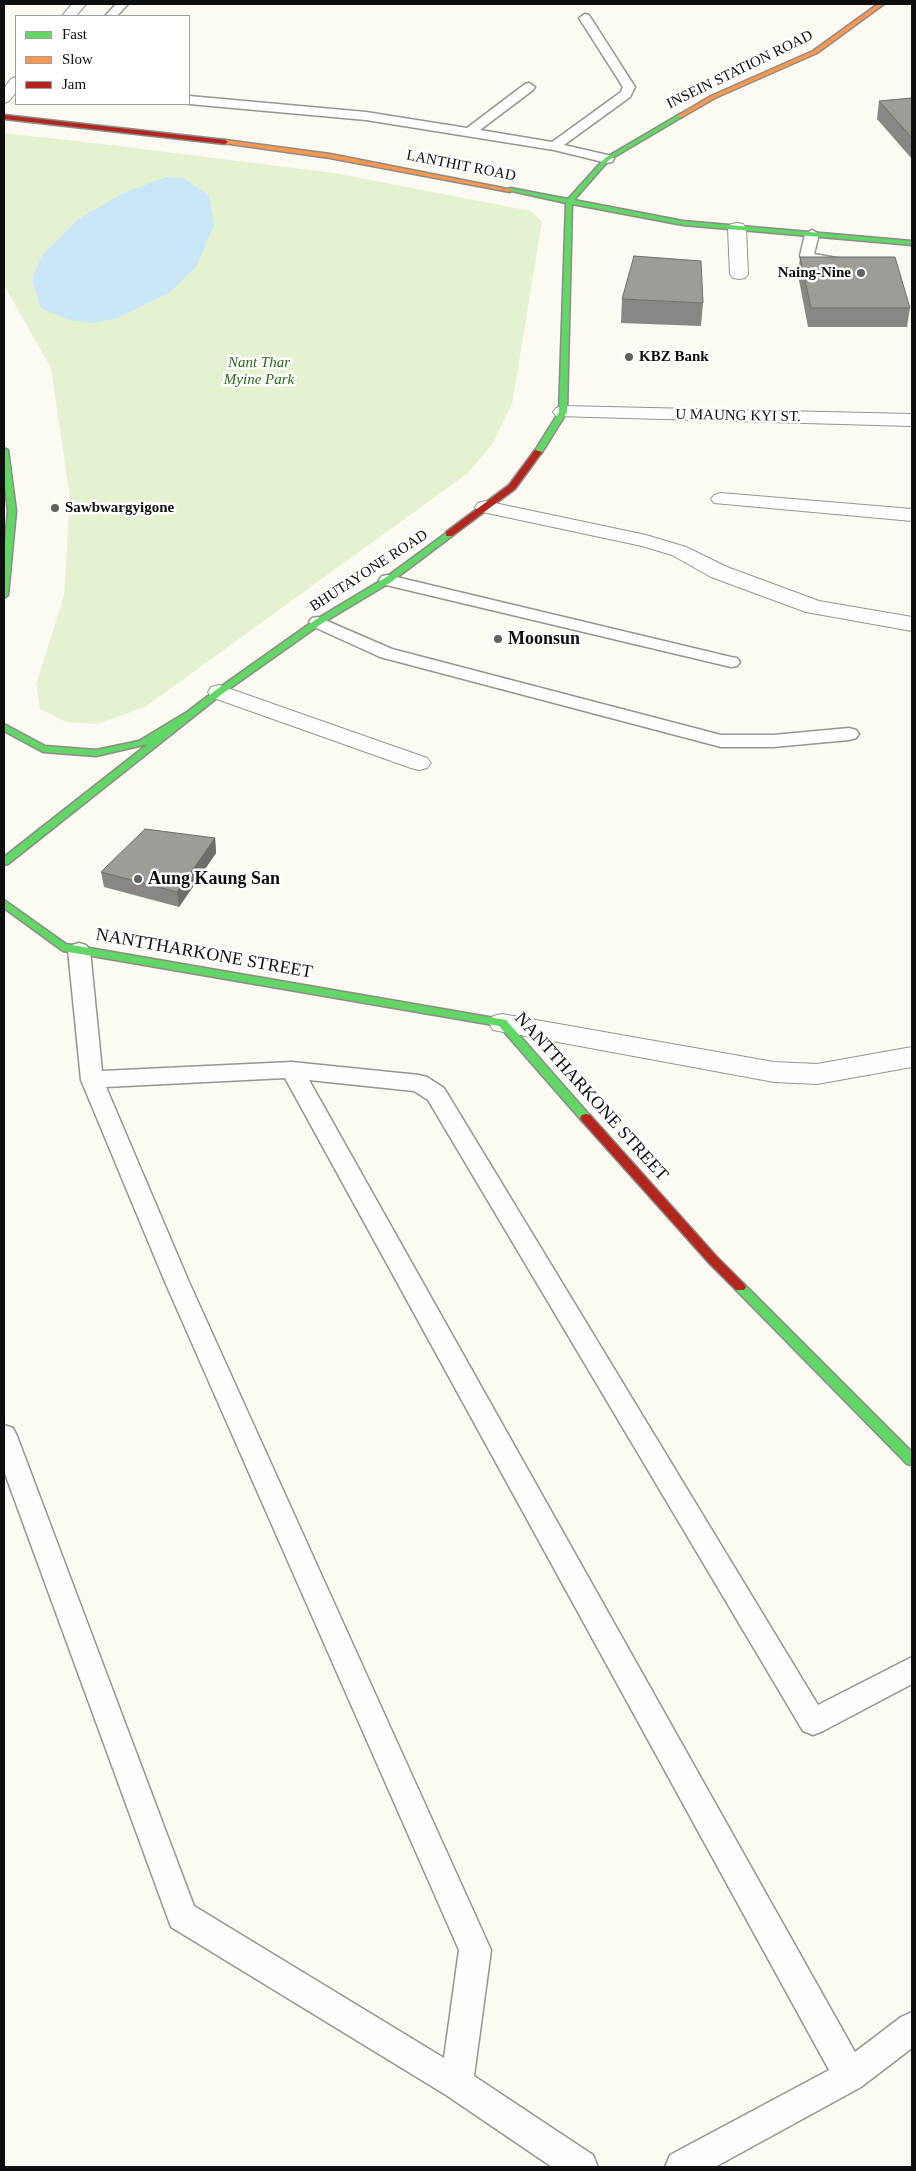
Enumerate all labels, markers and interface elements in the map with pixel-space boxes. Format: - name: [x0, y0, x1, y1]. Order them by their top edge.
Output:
- legend: [15, 15, 190, 105]
- text: Fast: [62, 26, 87, 42]
- street label: INSEIN STATION ROAD: [666, 28, 814, 112]
- text: Slow: [62, 51, 93, 67]
- text: Jam: [62, 76, 86, 92]
- street label: LANTHIT ROAD: [408, 147, 514, 185]
- place label: Naing-Nine: [768, 264, 851, 282]
- marker: Naing-Nine: [855, 267, 867, 279]
- place label: KBZ Bank: [639, 348, 710, 366]
- marker: KBZ Bank: [623, 351, 635, 363]
- park label: Nant Thar Myine Park: [221, 354, 297, 389]
- street label: U MAUNG KYI ST.: [680, 406, 796, 426]
- place label: Sawbwargyigone: [65, 499, 192, 517]
- marker: Sawbwargyigone: [49, 502, 61, 514]
- street label: BHUTAYONE ROAD: [309, 528, 429, 614]
- place label: Moonsun: [508, 628, 589, 650]
- marker: Moonsun: [492, 633, 504, 645]
- place label: Aung Kaung San: [148, 868, 291, 890]
- marker: Aung Kaung San: [132, 873, 144, 885]
- street label: NANTTHARKONE STREET: [98, 925, 310, 983]
- street label: NANTTHARKONE STREET: [512, 1011, 670, 1183]

